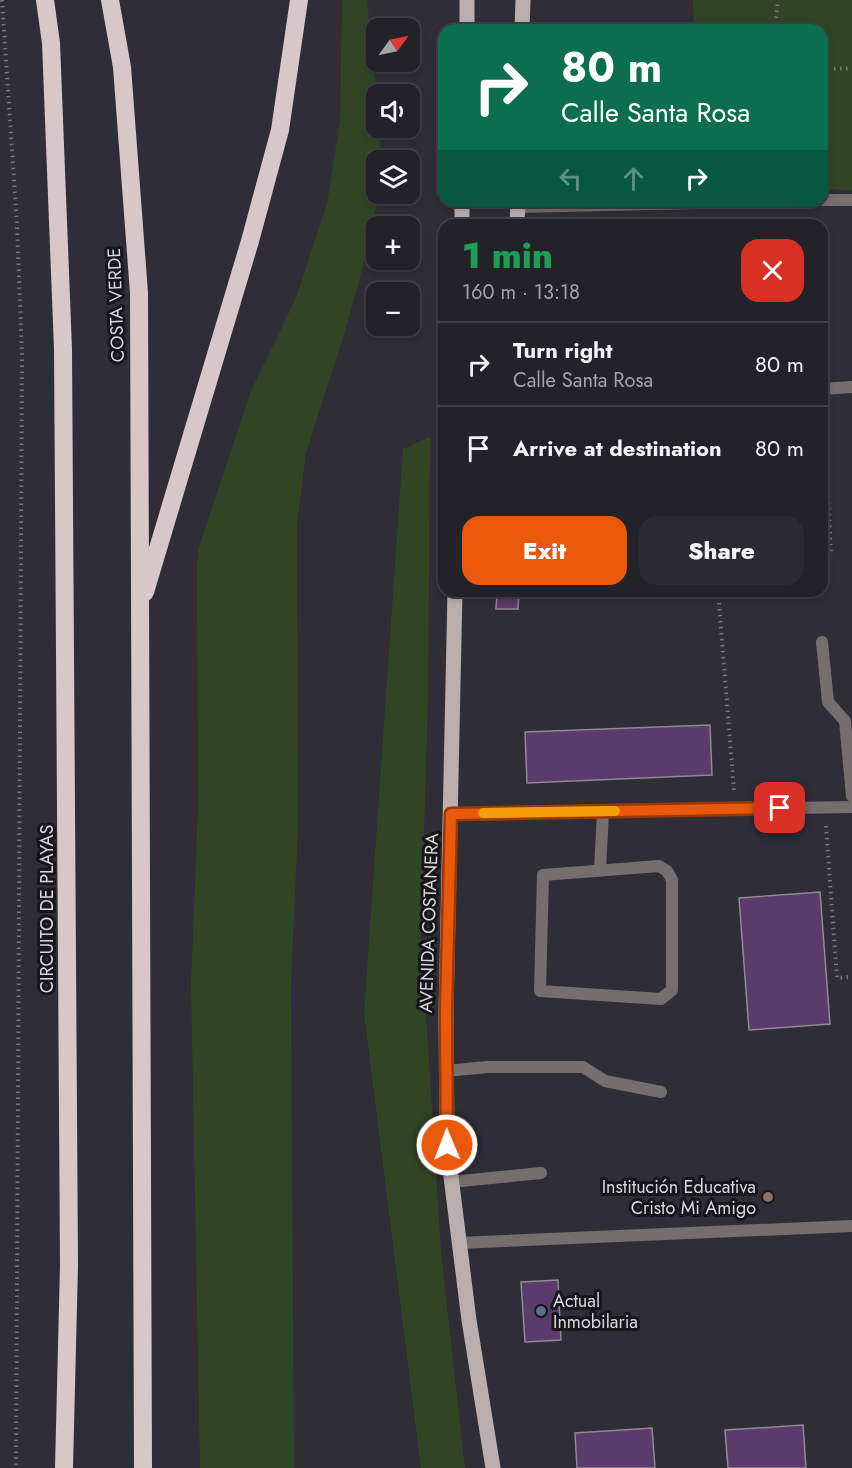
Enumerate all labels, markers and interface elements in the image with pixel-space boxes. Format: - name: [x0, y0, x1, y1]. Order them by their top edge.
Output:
- north arrow: [366, 18, 420, 72]
- map controls: [366, 18, 420, 336]
- text: 80 m: [561, 37, 662, 98]
- icon: right: [462, 48, 540, 126]
- button: sound: [366, 84, 420, 138]
- text: Calle Santa Rosa: [561, 93, 750, 132]
- button: layers: [366, 150, 420, 204]
- icon: left: [554, 162, 587, 195]
- icon: ahead: [617, 162, 650, 195]
- icon: right: [680, 162, 713, 195]
- button: +: [366, 216, 420, 270]
- text: 1 min: [462, 229, 553, 281]
- button: close: [741, 239, 804, 302]
- street label: COSTA VERDE: [101, 247, 131, 363]
- text: 160 m · 13:18: [462, 278, 580, 307]
- button: −: [366, 282, 420, 336]
- text: Turn right: [513, 334, 613, 366]
- icon: right: [462, 348, 495, 381]
- text: 80 m: [755, 348, 804, 380]
- text: Calle Santa Rosa: [513, 366, 653, 395]
- icon: arrive: [462, 432, 495, 465]
- text: Arrive at destination: [513, 432, 722, 464]
- text: 80 m: [755, 432, 804, 464]
- button: Exit: [462, 516, 627, 585]
- button: Share: [639, 516, 804, 585]
- pin: [754, 782, 805, 833]
- icon: arrive: [763, 791, 796, 824]
- street label: CIRCUITO DE PLAYAS: [34, 825, 60, 993]
- street label: AVENIDA COSTANERA: [413, 833, 445, 1013]
- position arrow: [415, 1113, 479, 1177]
- place label: Institución Educativa Cristo Mi Amigo: [602, 1174, 756, 1221]
- marker: Institución Educativa Cristo Mi Amigo: [761, 1190, 775, 1204]
- place label: Actual Inmobilaria: [553, 1288, 638, 1335]
- marker: Actual Inmobilaria: [534, 1304, 548, 1318]

